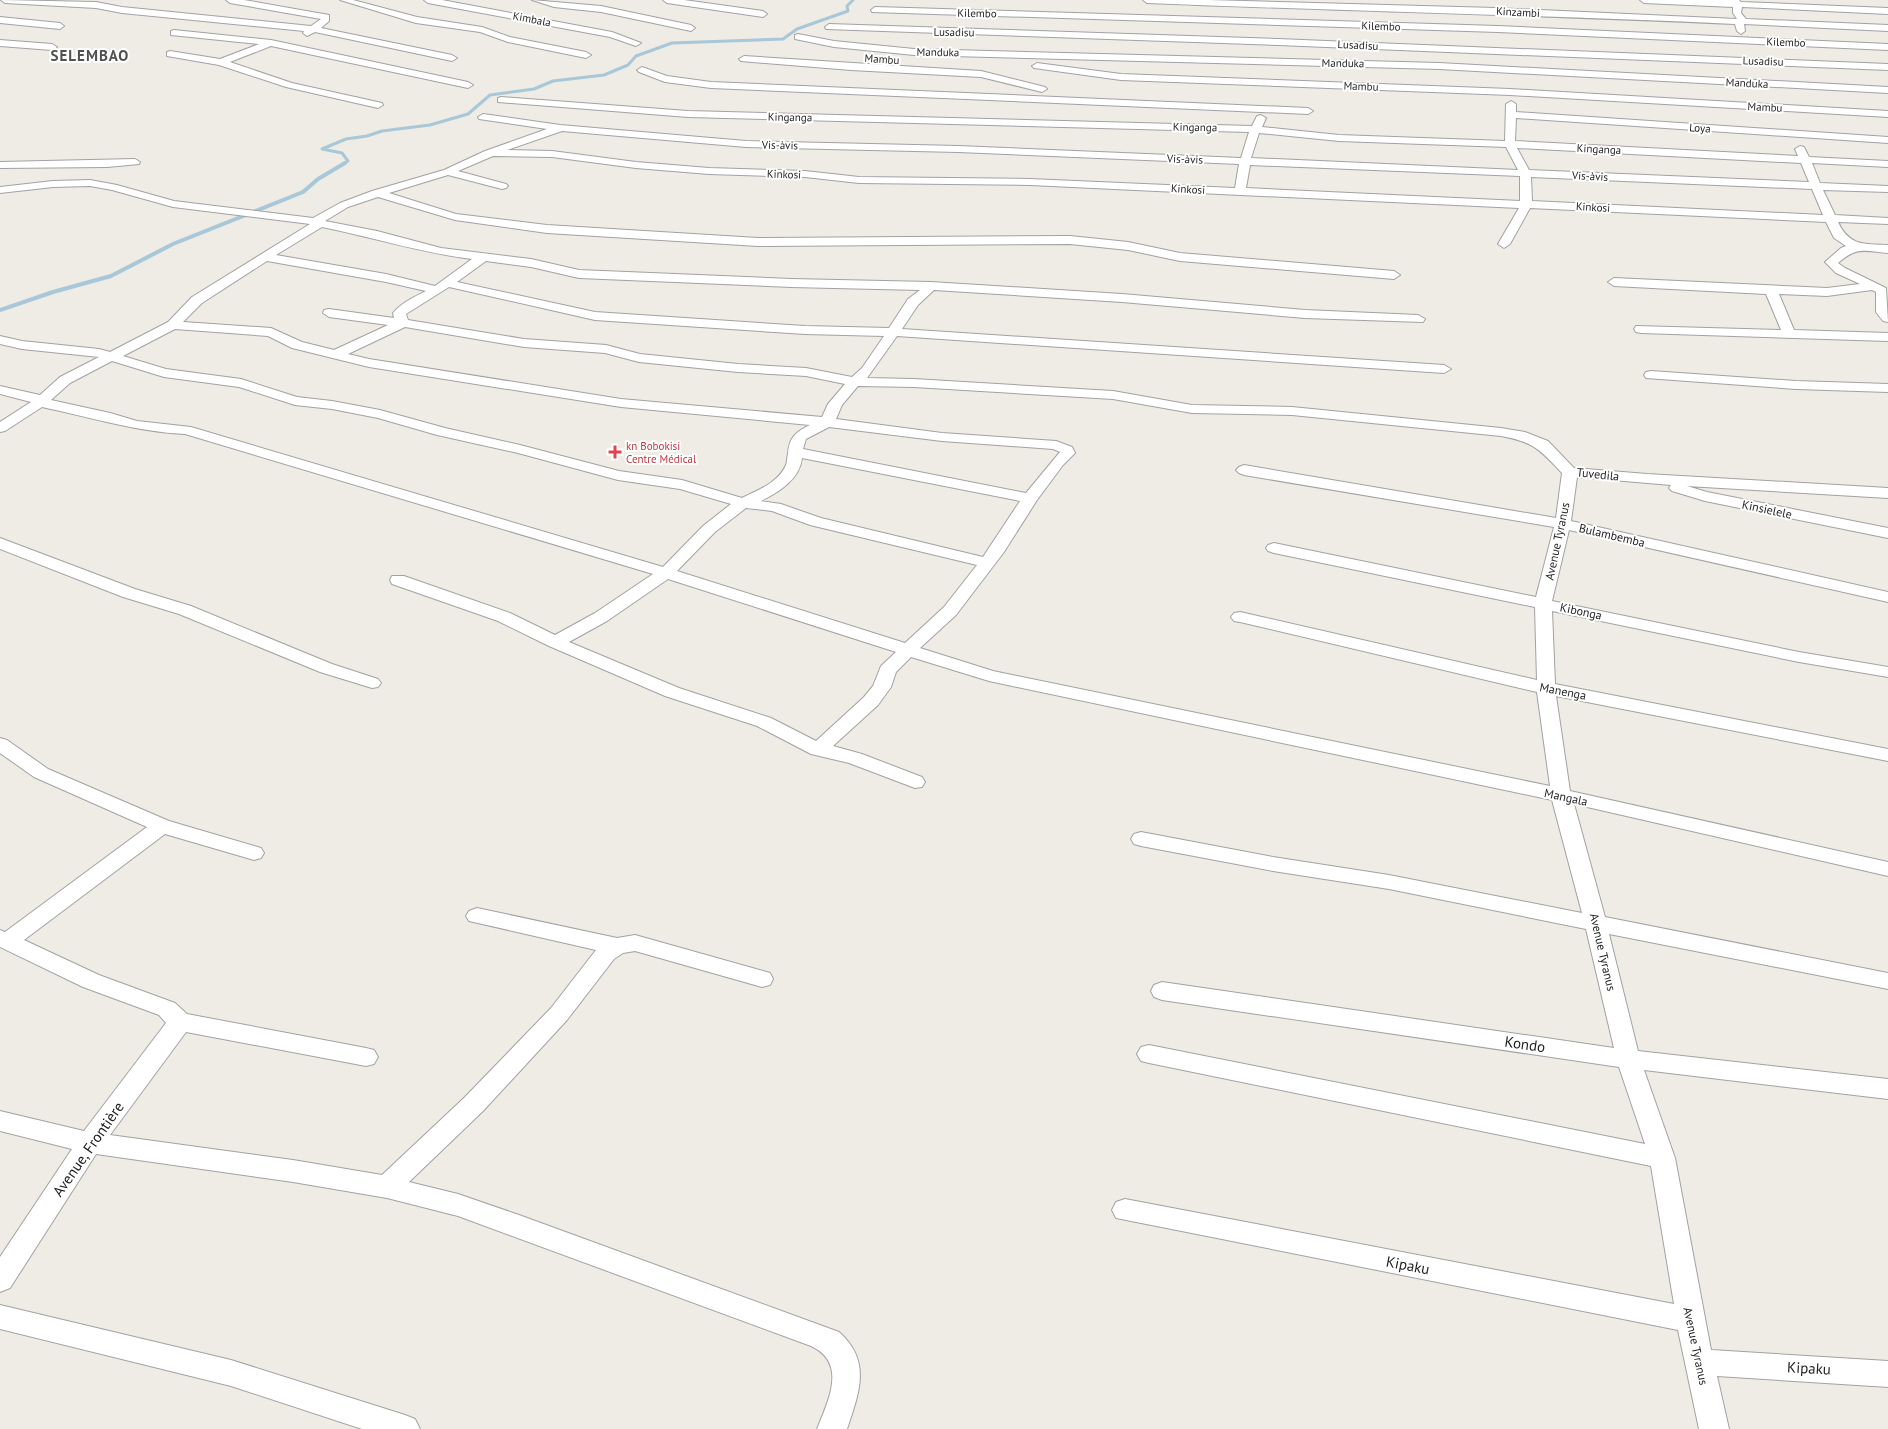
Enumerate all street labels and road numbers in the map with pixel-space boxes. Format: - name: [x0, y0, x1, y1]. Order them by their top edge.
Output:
- street label: Kinzambi: [1496, 4, 1540, 20]
- street label: Kilembo: [957, 6, 997, 20]
- street label: Kimbala: [512, 8, 552, 30]
- street label: Kilembo: [1361, 18, 1401, 34]
- street label: Lusadisu: [933, 25, 975, 39]
- street label: Kilembo: [1766, 34, 1806, 50]
- street label: Lusadisu: [1337, 37, 1379, 53]
- street label: Manduka: [917, 45, 959, 59]
- street label: Mambu: [864, 51, 900, 67]
- street label: Lusadisu: [1742, 53, 1784, 69]
- street label: Manduka: [1322, 56, 1364, 70]
- street label: Manduka: [1725, 75, 1769, 91]
- street label: Mambu: [1343, 78, 1379, 94]
- street label: Mambu: [1747, 99, 1783, 115]
- street label: Kinganga: [768, 110, 812, 124]
- street label: Kinganga: [1173, 120, 1217, 134]
- street label: Loya: [1689, 120, 1711, 136]
- street label: Vis-àvis: [761, 138, 799, 152]
- street label: Kinganga: [1576, 141, 1622, 157]
- street label: Vis-àvis: [1166, 151, 1204, 167]
- street label: Kinkosi: [767, 166, 801, 182]
- street label: Vis-àvis: [1571, 168, 1609, 184]
- street label: Kinkosi: [1171, 181, 1206, 197]
- street label: Kinkosi: [1576, 199, 1611, 215]
- street label: Tuvedila: [1576, 464, 1620, 484]
- street label: Kinsielele: [1741, 496, 1793, 522]
- street label: Avenue Tyranus: [1541, 501, 1573, 581]
- street label: Bulambemba: [1577, 520, 1647, 550]
- street label: Kibonga: [1559, 599, 1603, 623]
- street label: Manenga: [1538, 679, 1588, 703]
- street label: Mangala: [1543, 785, 1589, 809]
- street label: Avenue Tyranus: [1587, 912, 1619, 992]
- street label: Kondo: [1503, 1032, 1547, 1056]
- street label: Avenue, Frontière: [48, 1098, 128, 1200]
- street label: Kipaku: [1385, 1251, 1431, 1279]
- street label: Avenue Tyranus: [1680, 1306, 1712, 1386]
- street label: Kipaku: [1787, 1357, 1831, 1379]

